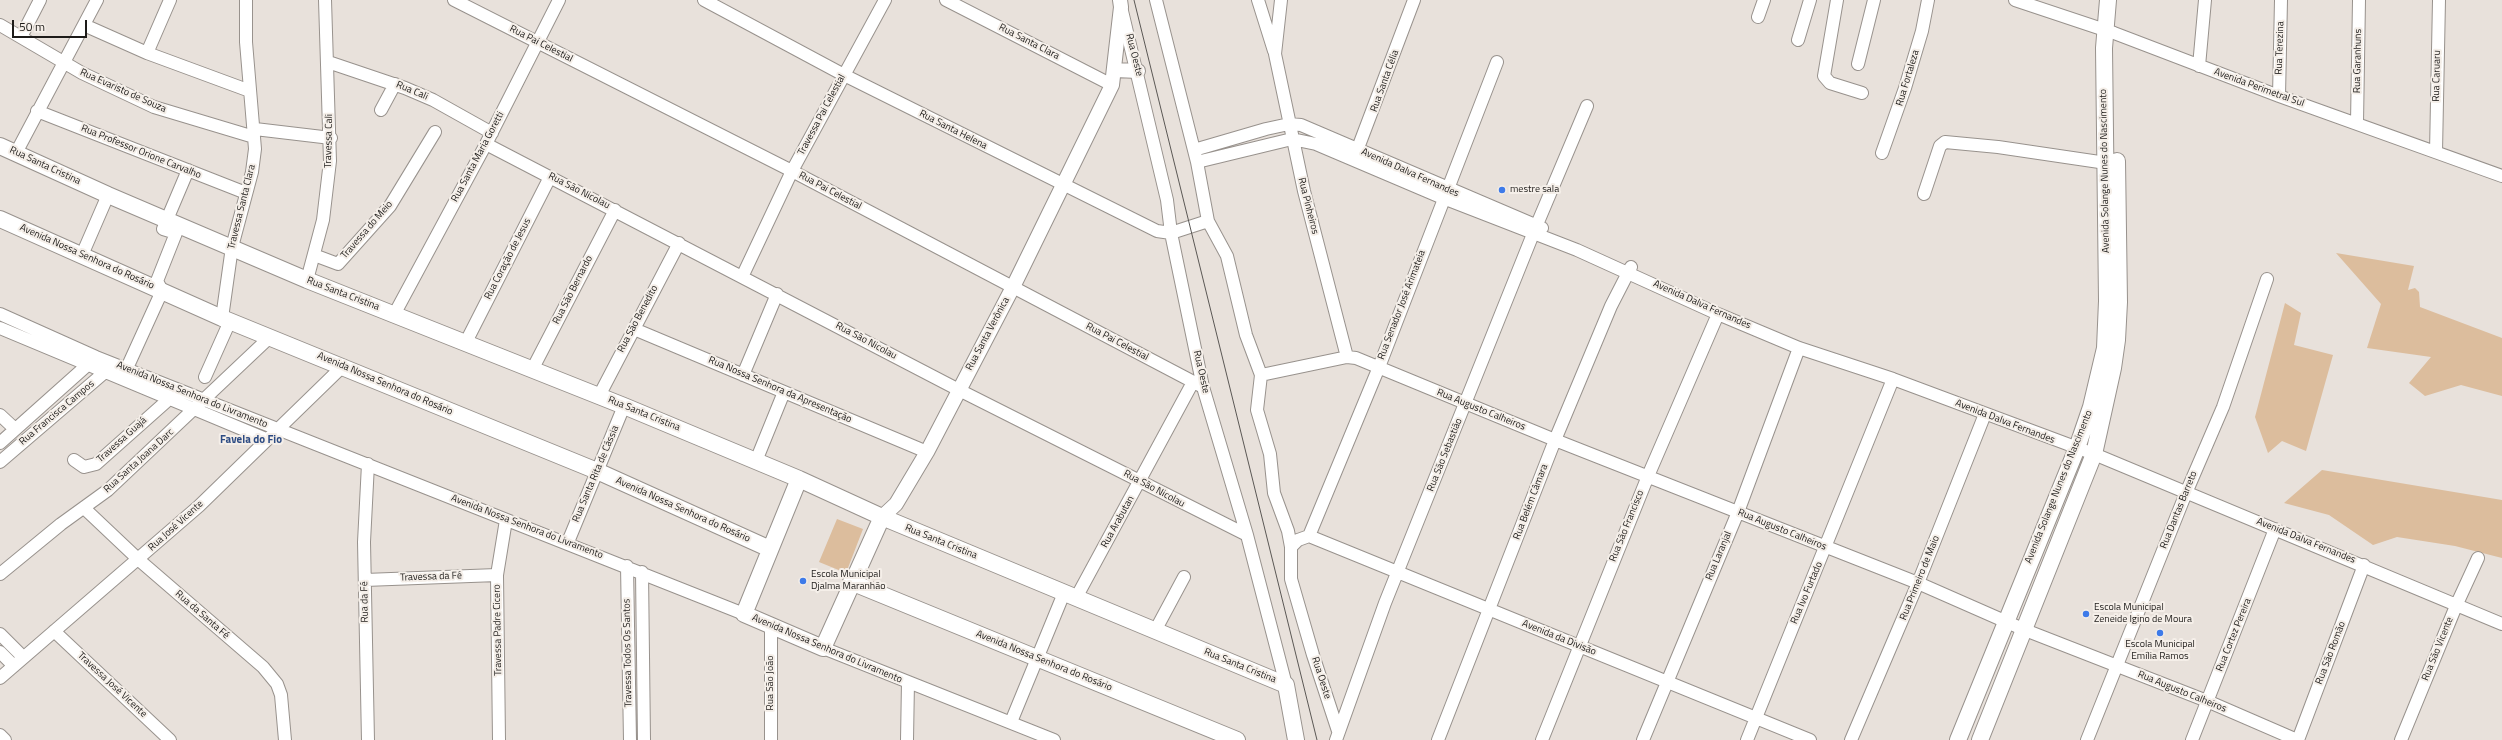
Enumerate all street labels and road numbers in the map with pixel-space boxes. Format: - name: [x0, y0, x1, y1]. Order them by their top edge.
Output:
- street label: Rua Terezina: [2273, 21, 2287, 75]
- street label: Rua Santa Clara: [997, 22, 1061, 62]
- street label: Rua Pai Celestial: [507, 23, 575, 65]
- street label: Rua Garanhuns: [2351, 29, 2365, 93]
- street label: Rua Oeste: [1123, 32, 1145, 78]
- street label: Rua Santa Célia: [1368, 48, 1402, 114]
- street label: Rua Fortaleza: [1894, 49, 1922, 107]
- street label: Rua Caruaru: [2431, 50, 2443, 102]
- street label: Avenida Perimetral Sul: [2212, 66, 2306, 110]
- street label: Rua Evaristo de Souza: [78, 67, 168, 115]
- street label: Travessa Pai Celestial: [796, 73, 848, 157]
- street label: Rua Cali: [394, 79, 430, 103]
- street label: Avenida Solange Nunes do Nascimento: [2098, 89, 2112, 253]
- street label: Rua Santa Helena: [917, 108, 989, 152]
- street label: Rua Santa Maria Goretti: [449, 110, 507, 204]
- street label: Travessa Cali: [323, 114, 335, 168]
- street label: Rua Professor Orione Carvalho: [79, 122, 203, 182]
- street label: Rua Santa Cristina: [8, 144, 82, 188]
- street label: Avenida Dalva Fernandes: [1359, 146, 1461, 200]
- street label: Travessa Santa Clara: [226, 163, 258, 251]
- street label: Rua Pai Celestial: [797, 169, 863, 213]
- street label: Rua São Nicolau: [546, 170, 612, 212]
- street label: Rua Pinheiros: [1295, 176, 1321, 236]
- street label: Travessa do Meio: [339, 199, 395, 261]
- street label: Rua Coração de Jesus: [482, 216, 534, 302]
- street label: Avenida Nossa Senhora do Rosário: [18, 222, 156, 292]
- street label: Rua Senador José Arimateia: [1376, 248, 1428, 362]
- street label: Rua São Bernardo: [551, 254, 595, 326]
- street label: Rua Santa Cristina: [305, 275, 381, 313]
- street label: Avenida Dalva Fernandes: [1651, 278, 1753, 332]
- street label: Rua São Benedito: [615, 283, 661, 355]
- street label: Rua Santa Verônica: [964, 295, 1012, 373]
- street label: Rua São Nicolau: [833, 320, 899, 362]
- street label: Rua Pai Celestial: [1084, 320, 1150, 364]
- street label: Rua Oeste: [1190, 349, 1212, 395]
- street label: Avenida Nossa Senhora do Rosário: [315, 350, 455, 418]
- street label: Rua Nossa Senhora da Apresentação: [706, 354, 854, 426]
- street label: Avenida Nossa Senhora do Livramento: [115, 359, 269, 431]
- street label: Rua Francisca Campos: [17, 378, 97, 448]
- street label: Rua Augusto Calheiros: [1435, 387, 1527, 433]
- street label: Rua Santa Cristina: [606, 394, 682, 434]
- street label: Avenida Dalva Fernandes: [1954, 397, 2056, 447]
- street label: Avenida Solange Nunes do Nascimento: [2023, 409, 2095, 565]
- street label: Travessa Guajá: [95, 415, 149, 465]
- street label: Rua São Sebastião: [1425, 417, 1465, 493]
- street label: Rua Santa Rita de Cássia: [570, 424, 622, 524]
- street label: Rua Santa Joana Darc: [102, 426, 176, 496]
- street label: Rua Belém Câmara: [1511, 462, 1551, 542]
- street label: Rua São Nicolau: [1121, 468, 1187, 510]
- street label: Rua Dantas Barreto: [2158, 469, 2200, 551]
- street label: Avenida Nossa Senhora do Rosário: [614, 475, 752, 545]
- street label: Rua São Francisco: [1607, 488, 1647, 564]
- street label: Avenida Nossa Senhora do Livramento: [449, 492, 605, 562]
- street label: Rua Arabutan: [1099, 494, 1137, 550]
- street label: Rua José Vicente: [146, 498, 206, 554]
- street label: Rua Augusto Calheiros: [1736, 507, 1828, 553]
- street label: Avenida Dalva Fernandes: [2255, 516, 2357, 566]
- street label: Rua Santa Cristina: [903, 522, 979, 562]
- street label: Rua Laranjal: [1703, 530, 1735, 582]
- street label: Rua Primeiro de Maio: [1898, 534, 1942, 622]
- street label: Rua Ivo Furtado: [1789, 560, 1825, 626]
- street label: Travessa da Fé: [400, 570, 462, 584]
- street label: Rua da Fé: [359, 581, 371, 623]
- street label: Travessa Padre Cicero: [491, 584, 505, 676]
- street label: Rua da Santa Fé: [172, 588, 232, 642]
- street label: Rua Cortez Pereira: [2214, 597, 2254, 673]
- street label: Travessa Todos Os Santos: [621, 598, 635, 708]
- street label: Avenida Nossa Senhora do Livramento: [750, 612, 904, 686]
- street label: Rua São Vicente: [2420, 615, 2456, 683]
- street label: Avenida da Divisão: [1520, 618, 1598, 658]
- street label: Rua São Romão: [2313, 620, 2349, 686]
- street label: Avenida Nossa Senhora do Rosário: [974, 628, 1114, 694]
- street label: Rua Santa Cristina: [1202, 646, 1278, 686]
- street label: Travessa José Vicente: [75, 650, 149, 720]
- street label: Rua Oeste: [1309, 655, 1333, 701]
- street label: Rua São João: [765, 656, 777, 710]
- street label: Rua Augusto Calheiros: [2136, 669, 2228, 715]

